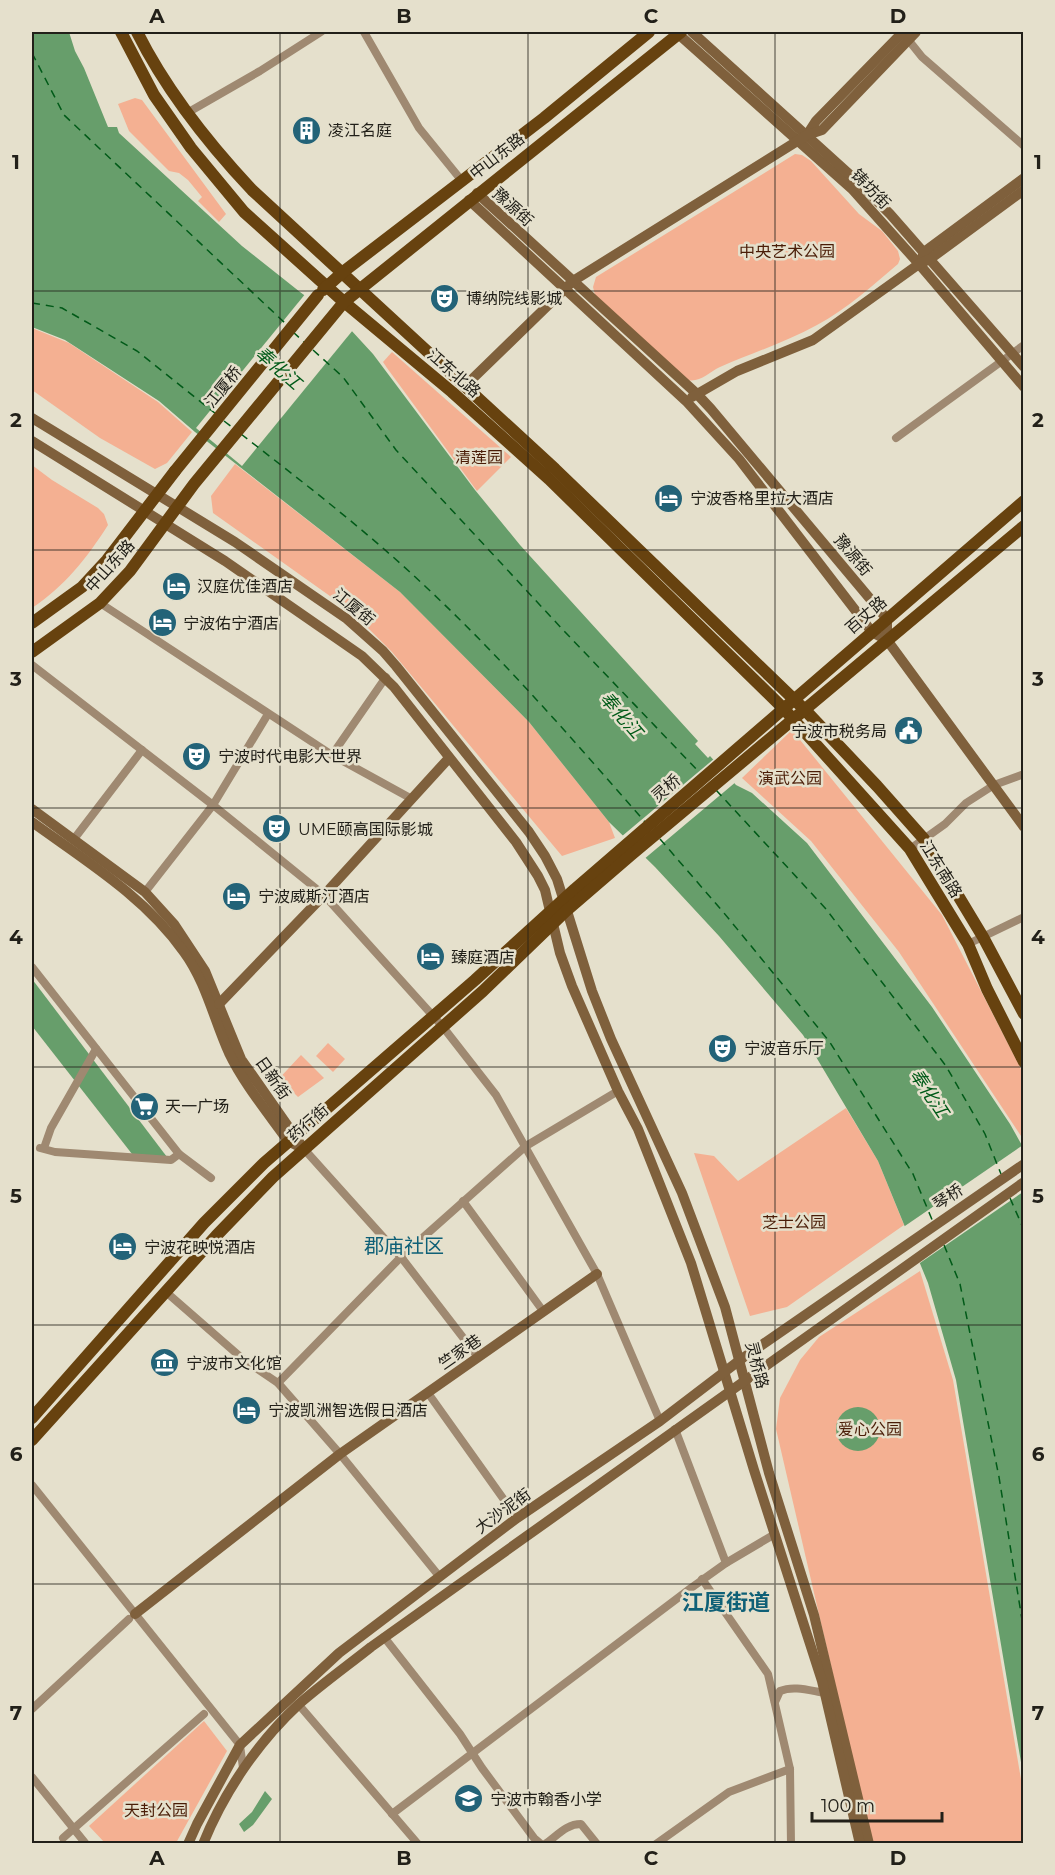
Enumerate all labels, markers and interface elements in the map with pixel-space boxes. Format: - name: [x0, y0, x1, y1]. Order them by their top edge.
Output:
- text: A: [148, 4, 165, 28]
- text: B: [396, 4, 412, 28]
- text: C: [644, 4, 659, 28]
- text: D: [890, 4, 906, 28]
- building icon: 凌江名庭: [291, 114, 323, 146]
- place label: 凌江名庭: [328, 121, 392, 140]
- street label: 中山东路: [466, 129, 528, 183]
- text: 1: [12, 150, 20, 174]
- text: 1: [1034, 150, 1042, 174]
- street label: 铸坊街: [847, 165, 895, 213]
- street label: 豫源街: [489, 184, 537, 230]
- park label: 中央艺术公园: [739, 242, 835, 261]
- theatre icon: 博纳院线影城: [429, 282, 461, 314]
- place label: 博纳院线影城: [466, 289, 562, 308]
- water label: 奉化江: [250, 342, 307, 395]
- street label: 江东北路: [424, 345, 484, 401]
- street label: 江厦桥: [201, 362, 245, 412]
- text: 2: [10, 408, 22, 432]
- text: 2: [1032, 408, 1044, 432]
- park label: 清莲园: [455, 448, 503, 467]
- hotel icon: 宁波香格里拉大酒店: [653, 482, 685, 514]
- place label: 宁波香格里拉大酒店: [690, 489, 834, 508]
- street label: 豫源街: [830, 531, 876, 579]
- street label: 中山东路: [82, 536, 138, 596]
- hotel icon: 汉庭优佳酒店: [160, 570, 192, 602]
- place label: 汉庭优佳酒店: [197, 577, 293, 596]
- street label: 江厦街: [329, 585, 379, 629]
- street label: 百丈路: [842, 592, 890, 638]
- hotel icon: 宁波佑宁酒店: [146, 607, 178, 639]
- place label: 宁波佑宁酒店: [183, 614, 279, 633]
- text: 3: [9, 667, 22, 691]
- text: 3: [1031, 667, 1044, 691]
- water label: 奉化江: [595, 687, 648, 744]
- public building icon: 宁波市税务局: [892, 715, 924, 747]
- place label: 宁波市税务局: [791, 722, 887, 741]
- theatre icon: 宁波时代电影大世界: [181, 740, 213, 772]
- place label: 宁波时代电影大世界: [218, 747, 362, 766]
- park label: 演武公园: [758, 769, 822, 788]
- street label: 灵桥: [648, 770, 684, 806]
- theatre icon: UME颐高国际影城: [261, 813, 293, 845]
- place label: UME颐高国际影城: [298, 820, 433, 839]
- street label: 江东南路: [916, 837, 966, 901]
- hotel icon: 宁波威斯汀酒店: [221, 880, 253, 912]
- place label: 宁波威斯汀酒店: [258, 887, 370, 906]
- text: 4: [9, 925, 23, 949]
- text: 4: [1031, 925, 1045, 949]
- hotel icon: 臻庭酒店: [414, 941, 446, 973]
- place label: 臻庭酒店: [451, 948, 515, 967]
- theatre icon: 宁波音乐厅: [707, 1032, 739, 1064]
- place label: 宁波音乐厅: [744, 1039, 824, 1058]
- street label: 日新街: [251, 1053, 295, 1103]
- water label: 奉化江: [905, 1064, 954, 1123]
- supermarket icon: 天一广场: [128, 1090, 160, 1122]
- place label: 天一广场: [165, 1097, 229, 1116]
- street label: 药行街: [284, 1100, 332, 1146]
- street label: 琴桥: [929, 1180, 967, 1214]
- text: 5: [10, 1184, 22, 1208]
- text: 5: [1032, 1184, 1044, 1208]
- park label: 芝士公园: [762, 1213, 826, 1232]
- hotel icon: 宁波花映悦酒店: [107, 1231, 139, 1263]
- district label: 郡庙社区: [364, 1234, 444, 1258]
- place label: 宁波花映悦酒店: [144, 1238, 256, 1257]
- street label: 竺家巷: [435, 1330, 485, 1374]
- street label: 灵桥路: [742, 1339, 772, 1391]
- museum icon: 宁波市文化馆: [149, 1347, 181, 1379]
- place label: 宁波市文化馆: [186, 1354, 282, 1373]
- hotel icon: 宁波凯洲智选假日酒店: [231, 1394, 263, 1426]
- place label: 宁波凯洲智选假日酒店: [268, 1401, 428, 1420]
- park label: 爱心公园: [838, 1420, 902, 1439]
- text: 6: [10, 1442, 23, 1466]
- text: 6: [1032, 1442, 1045, 1466]
- street label: 大沙泥街: [472, 1485, 534, 1537]
- district label: 江厦街道: [682, 1589, 770, 1616]
- text: 7: [10, 1701, 22, 1725]
- text: 7: [1032, 1701, 1044, 1725]
- school or university icon: 宁波市翰香小学: [453, 1783, 485, 1815]
- scale bar: [812, 1785, 942, 1823]
- place label: 宁波市翰香小学: [490, 1790, 602, 1809]
- text: 100 m: [821, 1795, 875, 1817]
- park label: 天封公园: [124, 1801, 188, 1820]
- text: A: [148, 1846, 165, 1870]
- text: B: [396, 1846, 412, 1870]
- text: C: [644, 1846, 659, 1870]
- text: D: [890, 1846, 906, 1870]

